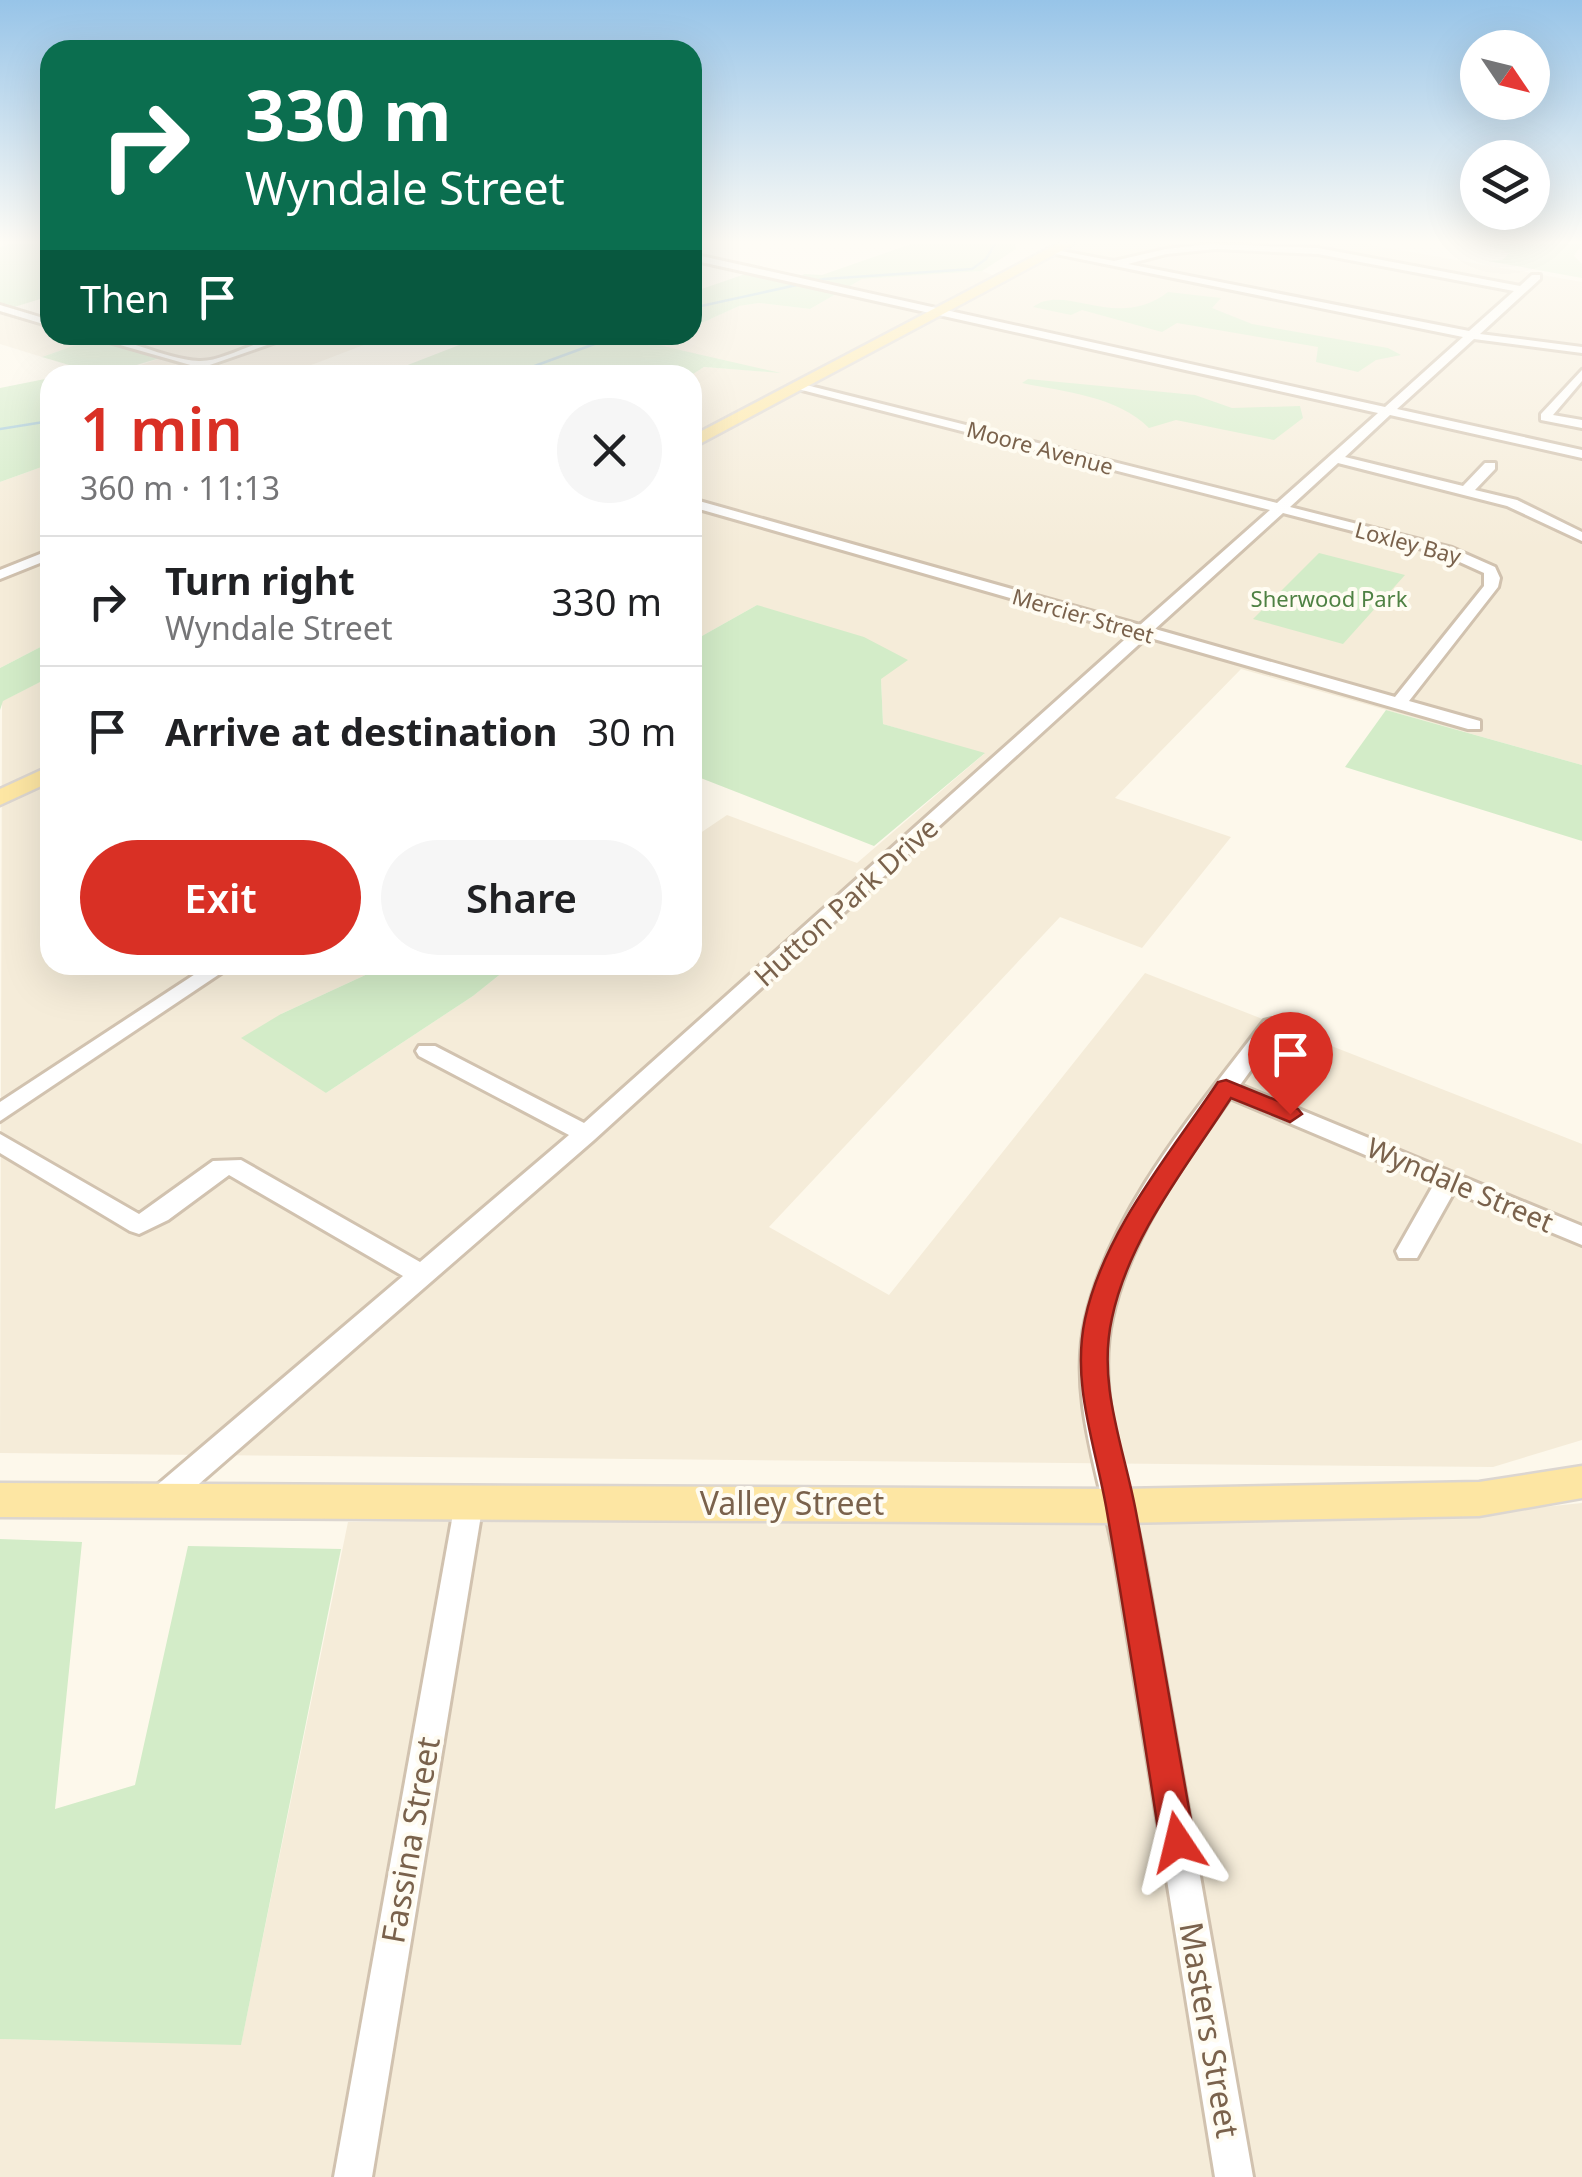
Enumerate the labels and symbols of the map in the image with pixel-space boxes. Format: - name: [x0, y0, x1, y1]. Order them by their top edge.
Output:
- north arrow: [1460, 30, 1550, 120]
- street label: Moore Avenue: [964, 413, 1117, 481]
- street label: Loxley Bay: [1352, 514, 1465, 571]
- street label: Mercier Street: [1009, 581, 1158, 650]
- park label: Sherwood Park: [1251, 583, 1408, 613]
- street label: Hutton Park Drive: [745, 808, 946, 994]
- pin: [1248, 1012, 1333, 1115]
- street label: Wyndale Street: [1361, 1128, 1559, 1240]
- street label: Valley Street: [700, 1481, 884, 1524]
- street label: Fassina Street: [370, 1733, 449, 1946]
- position arrow: [1126, 1790, 1230, 1894]
- street label: Masters Street: [1170, 1919, 1251, 2141]

